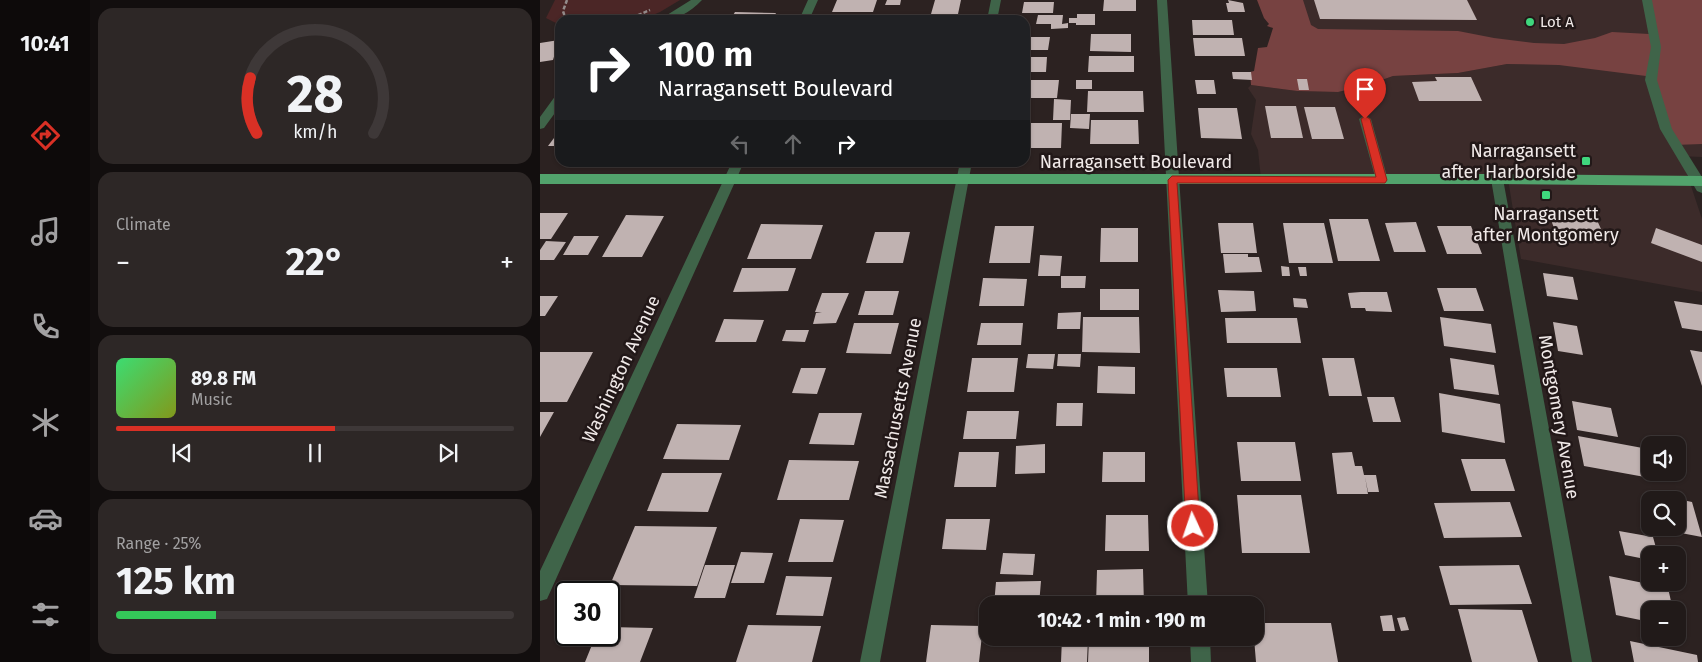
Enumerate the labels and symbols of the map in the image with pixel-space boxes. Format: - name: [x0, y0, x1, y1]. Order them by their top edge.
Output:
- place label: Lot A: [1540, 13, 1574, 31]
- marker: Lot A: [1524, 16, 1536, 28]
- pin: [1344, 68, 1386, 119]
- place label: Narragansett after Harborside: [1442, 140, 1576, 183]
- street label: Narragansett Boulevard: [1040, 151, 1232, 173]
- marker: Narragansett after Harborside: [1580, 155, 1592, 167]
- marker: Narragansett after Montgomery: [1540, 189, 1552, 201]
- place label: Narragansett after Montgomery: [1473, 203, 1619, 246]
- street label: Washington Avenue: [577, 292, 665, 446]
- street label: Massachusetts Avenue: [870, 316, 926, 500]
- street label: Montgomery Avenue: [1534, 333, 1584, 501]
- position arrow: [1166, 499, 1218, 551]
- speed limit sign: 30: [555, 581, 620, 646]

